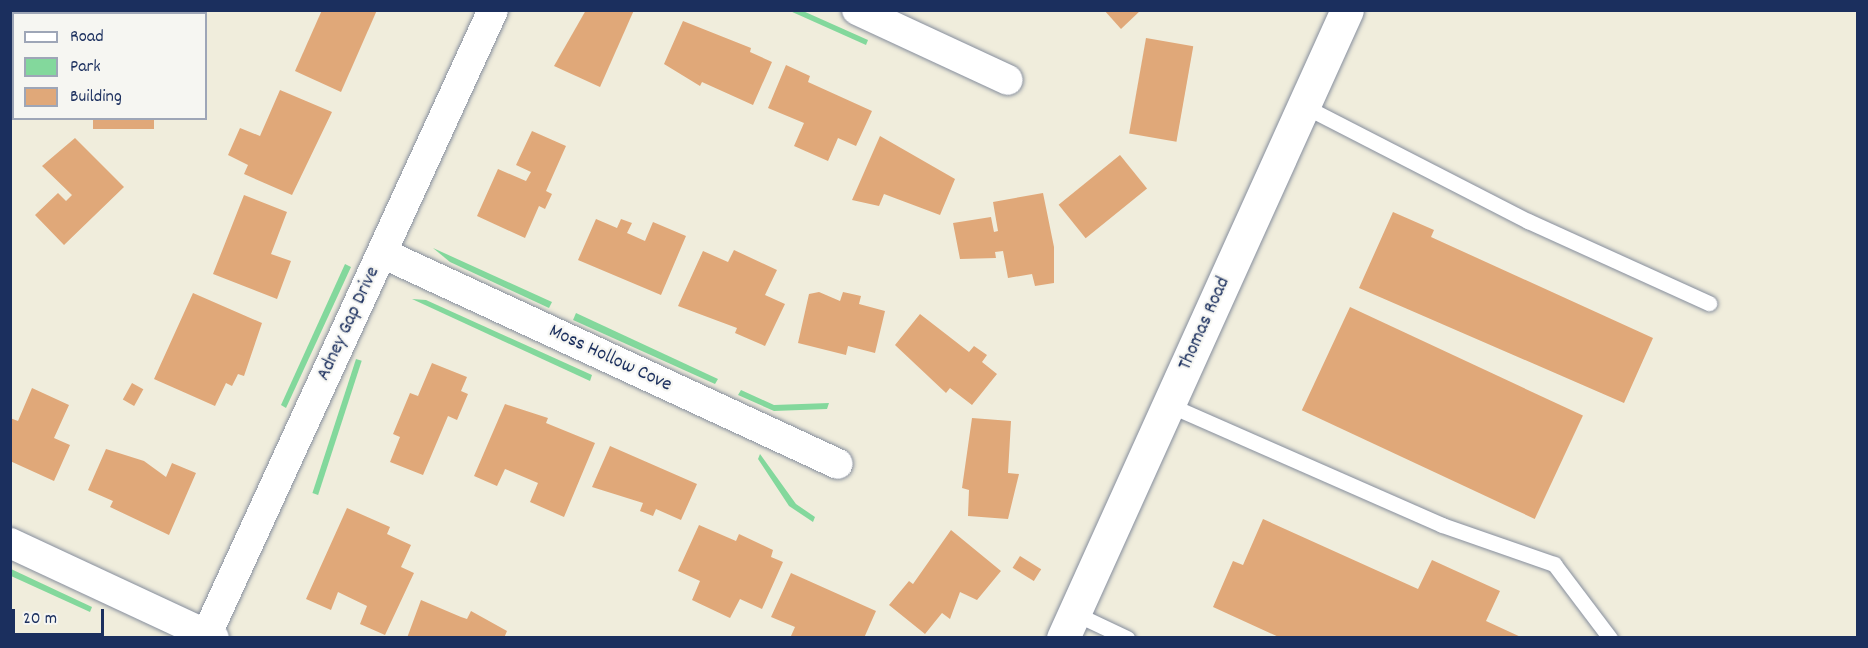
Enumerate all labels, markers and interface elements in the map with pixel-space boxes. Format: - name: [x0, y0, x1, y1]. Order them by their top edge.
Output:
- legend: [12, 12, 207, 120]
- text: Road: [70, 25, 104, 50]
- text: Park: [70, 55, 101, 80]
- text: Building: [70, 85, 122, 110]
- street label: Adney Gap Drive: [312, 263, 386, 385]
- street label: Thomas Road: [1174, 274, 1236, 374]
- street label: Moss Hollow Cove: [545, 320, 675, 398]
- scale bar: [15, 597, 106, 635]
- text: 20 m: [23, 607, 57, 632]

